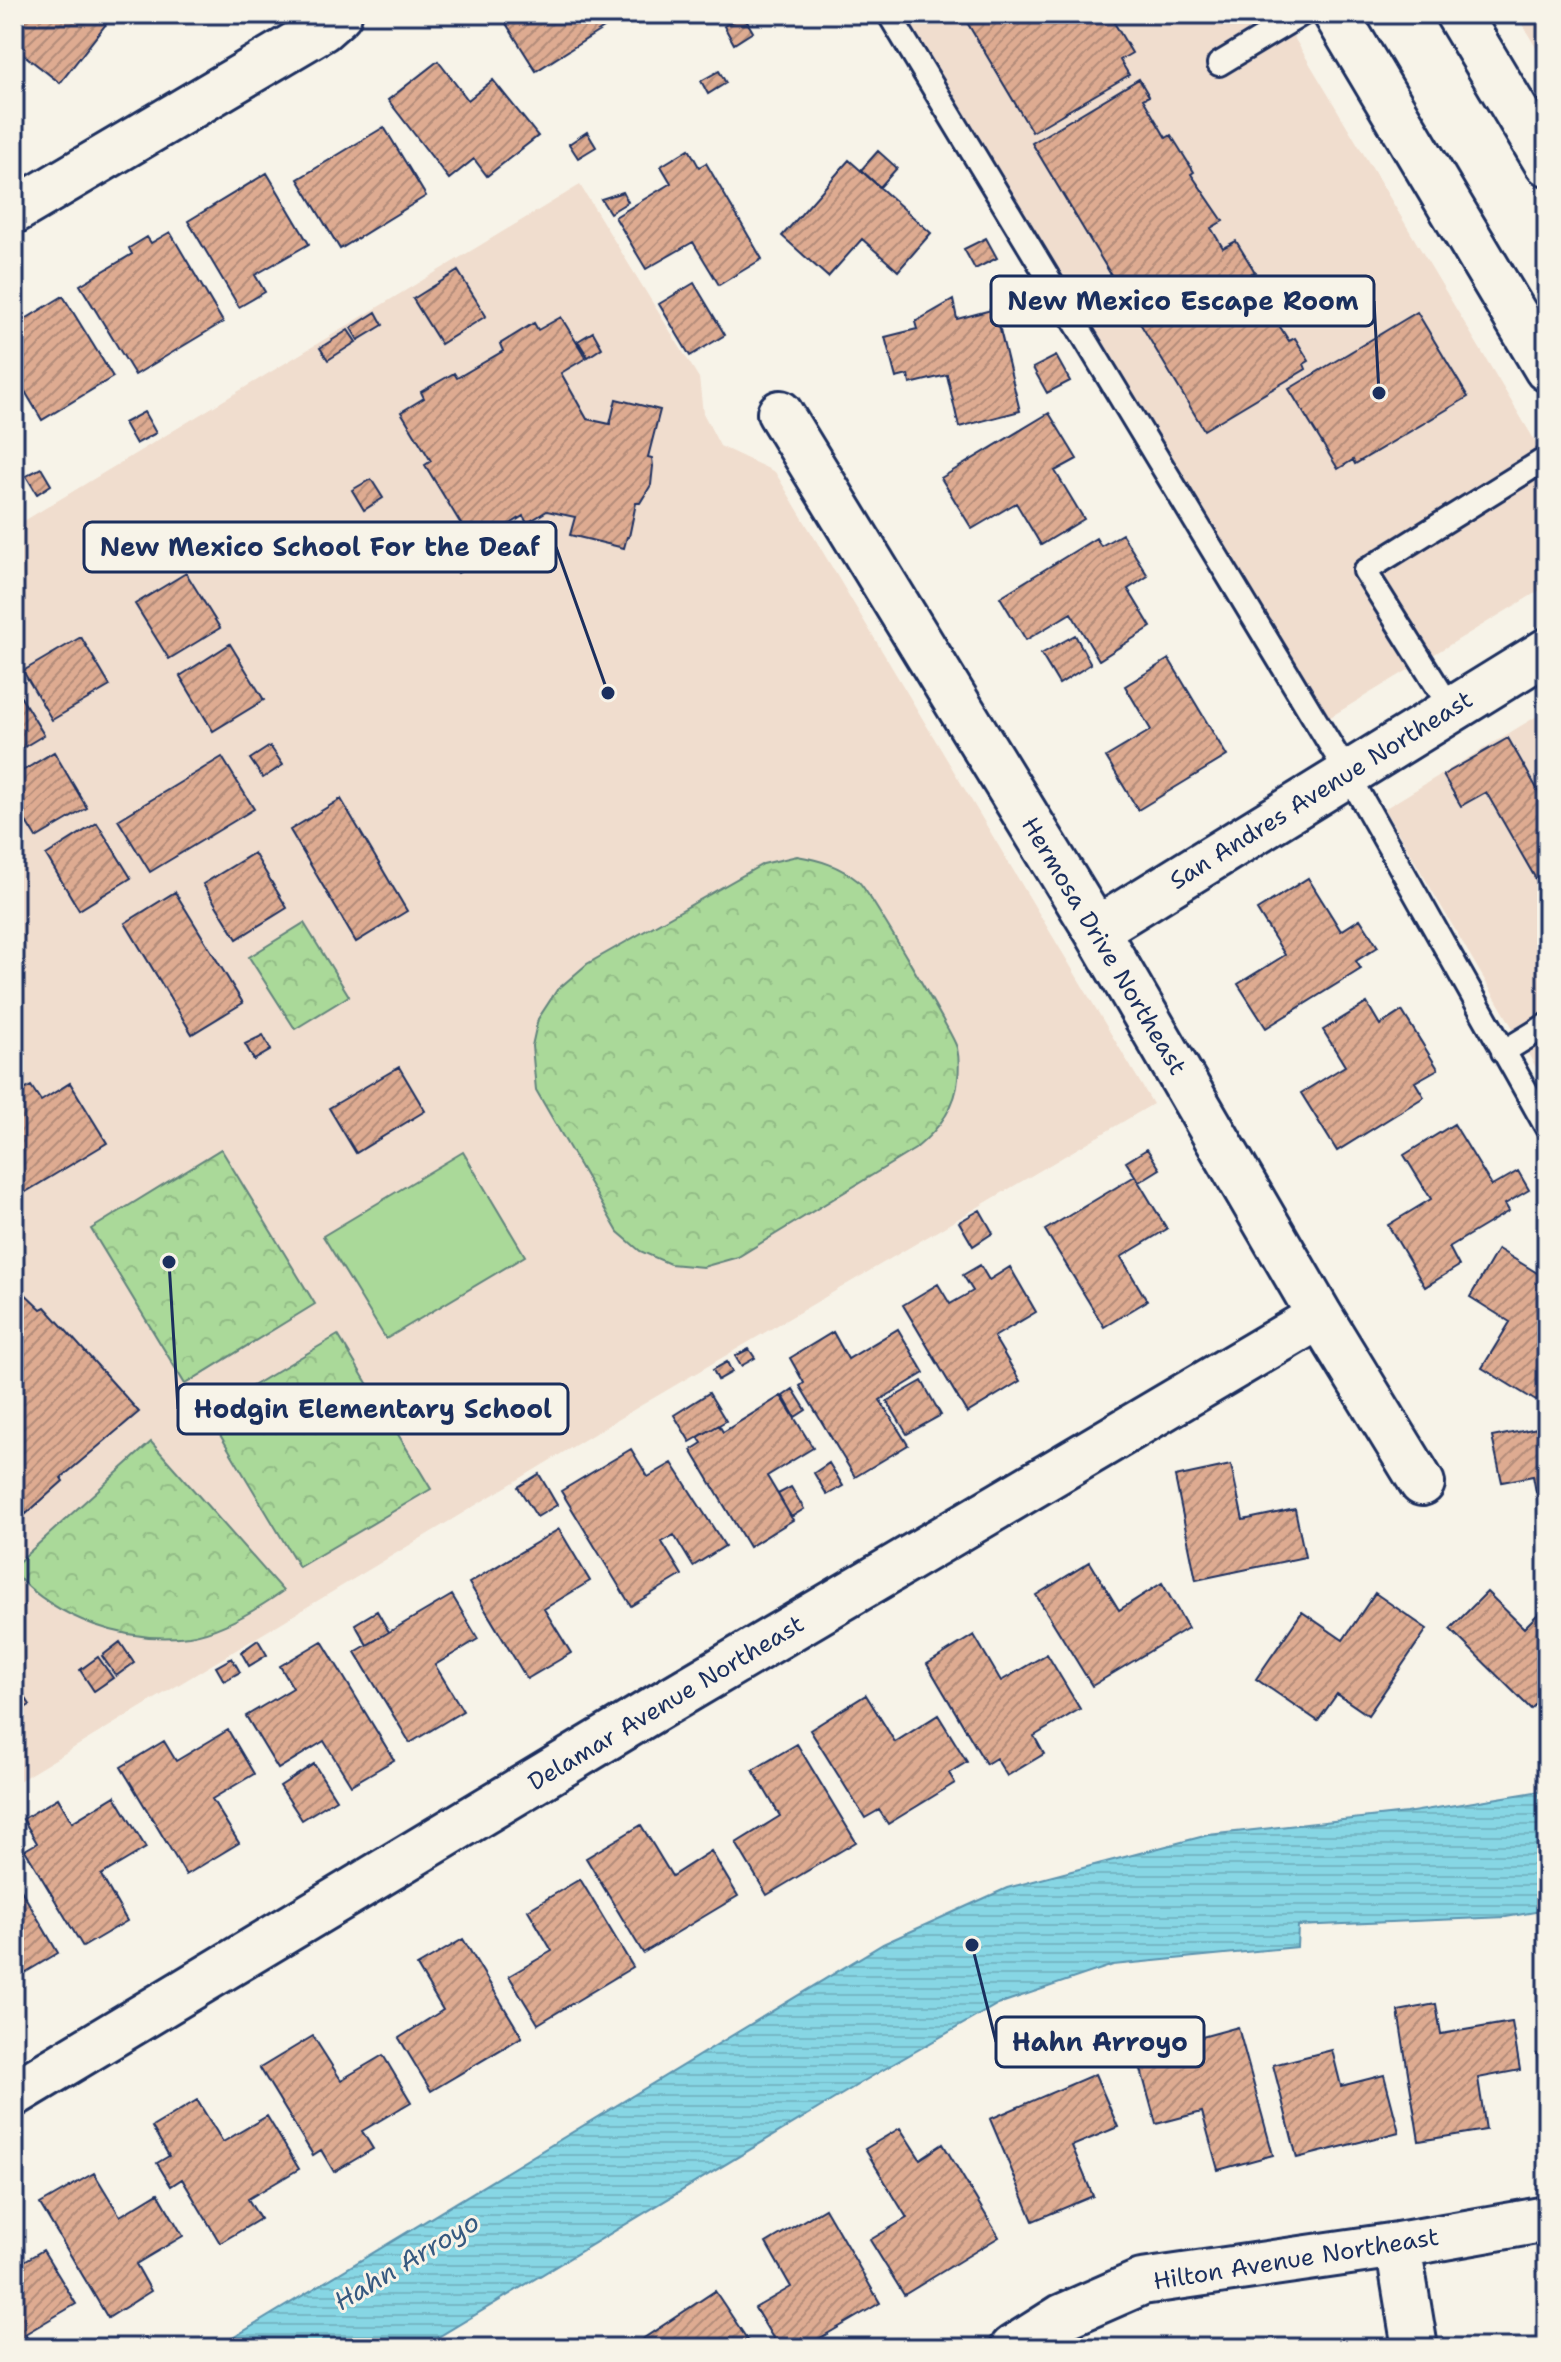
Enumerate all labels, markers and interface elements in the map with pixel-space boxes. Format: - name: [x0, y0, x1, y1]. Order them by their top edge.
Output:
- callout: New Mexico Escape Room: [991, 276, 1374, 326]
- text: New Mexico Escape Room: [1007, 283, 1359, 318]
- callout: New Mexico School For the Deaf: [84, 522, 556, 572]
- text: New Mexico School For the Deaf: [100, 529, 541, 564]
- street label: San Andres Avenue Northeast: [1163, 683, 1479, 897]
- street label: Hermosa Drive Northeast: [1014, 811, 1194, 1081]
- callout: Hodgin Elementary School: [178, 1384, 568, 1434]
- text: Hodgin Elementary School: [194, 1391, 552, 1426]
- street label: Delamar Avenue Northeast: [522, 1608, 810, 1798]
- callout: Hahn Arroyo: [996, 2017, 1204, 2067]
- text: Hahn Arroyo: [1012, 2024, 1188, 2059]
- water label: Hahn Arroyo: [327, 2204, 485, 2318]
- street label: Hilton Avenue Northeast: [1151, 2221, 1441, 2297]

